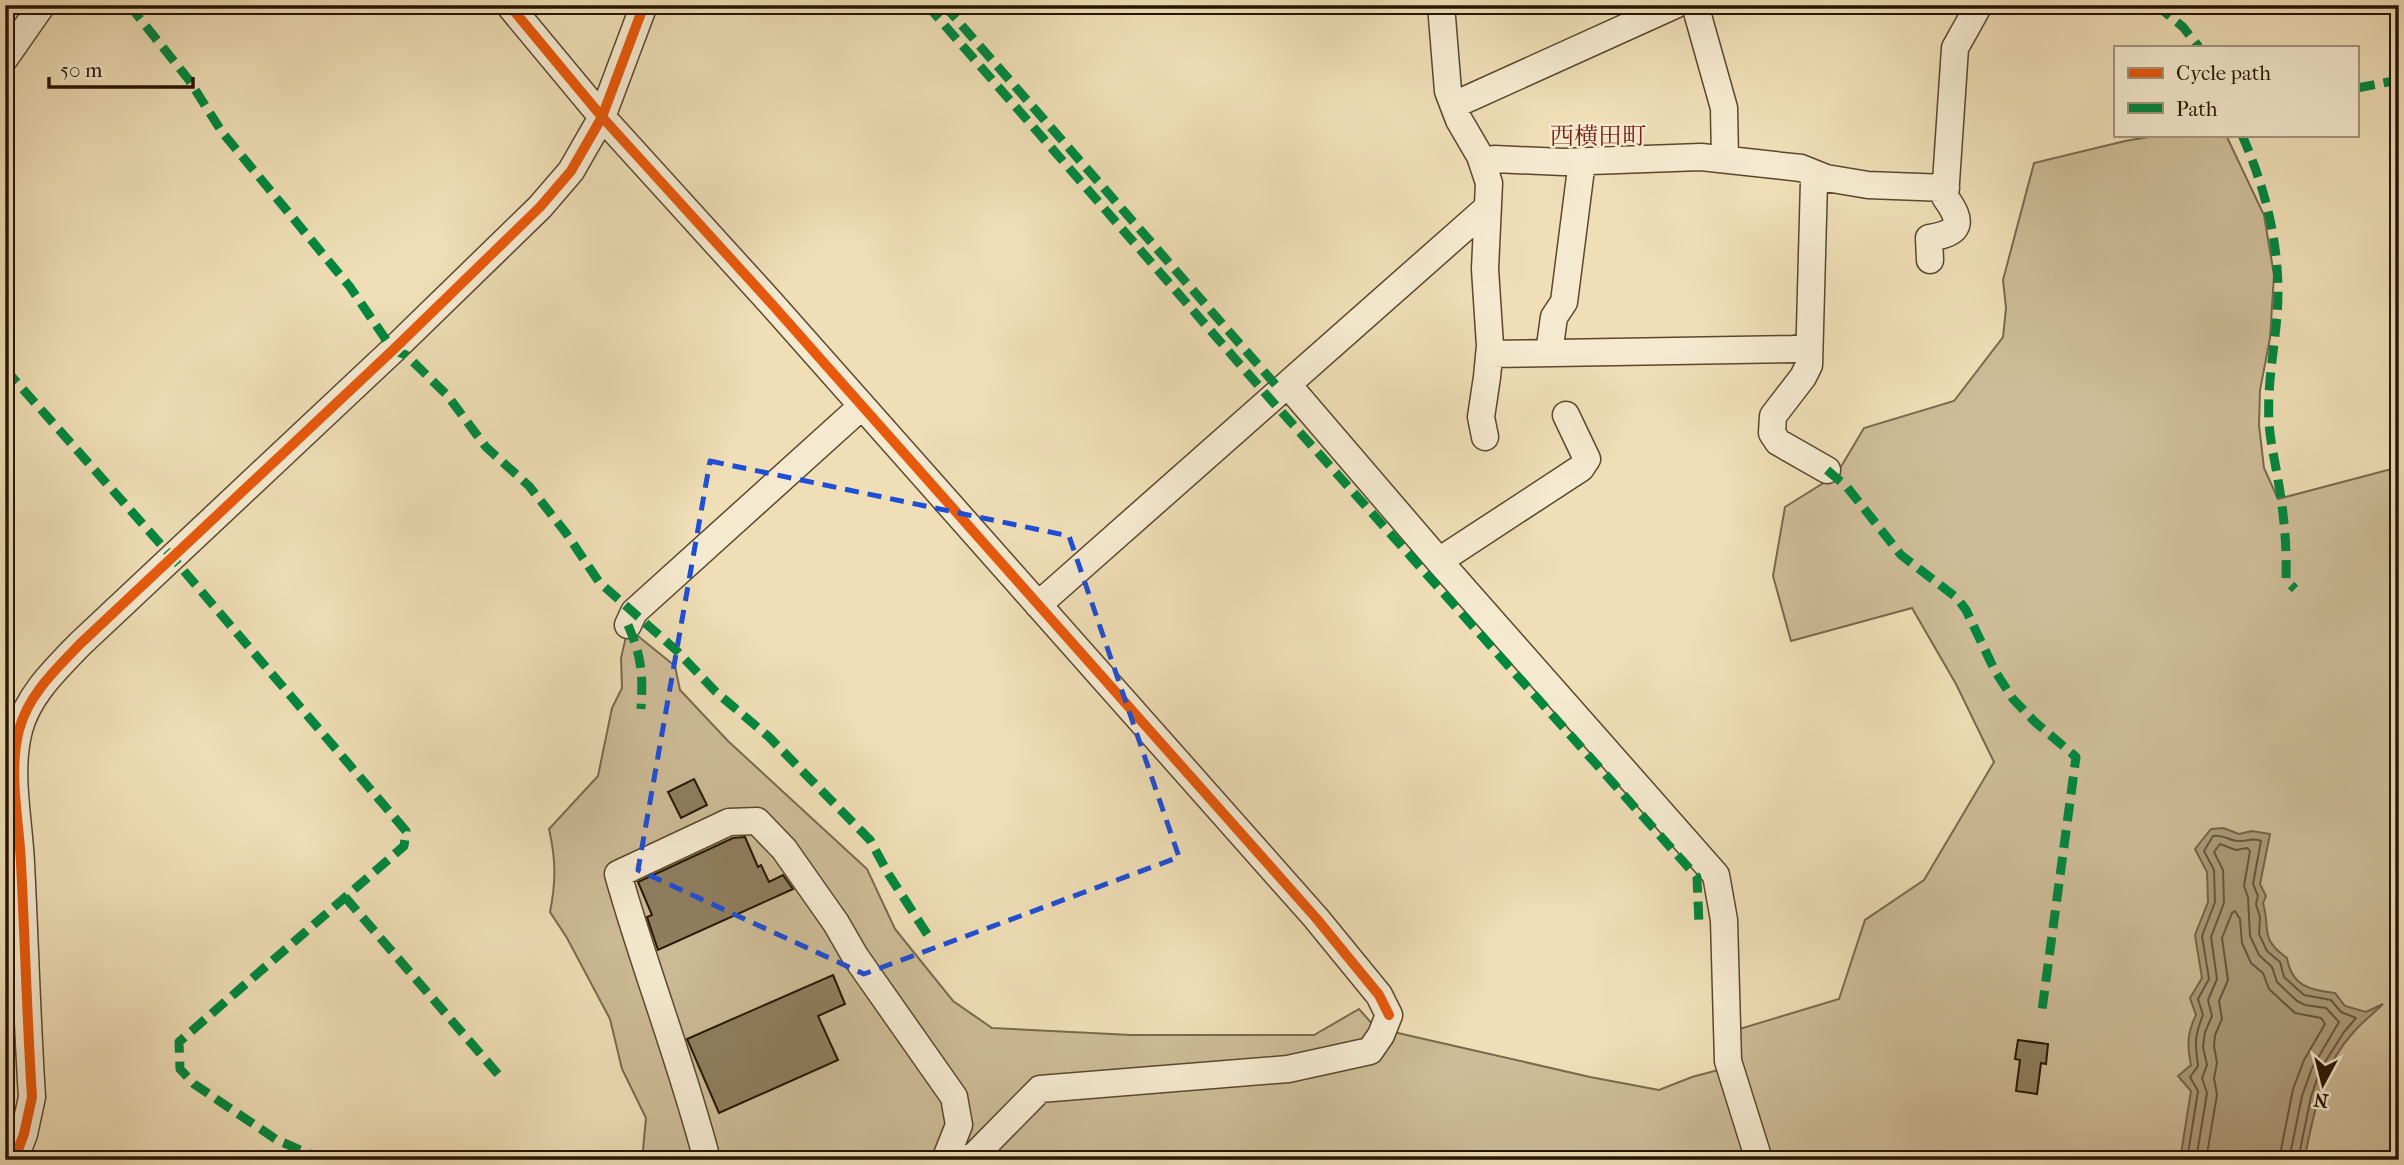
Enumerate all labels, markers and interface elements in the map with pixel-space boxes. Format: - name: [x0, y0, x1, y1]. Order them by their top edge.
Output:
- scale bar: [49, 46, 192, 90]
- legend: [2114, 46, 2358, 136]
- text: 50 m: [60, 58, 103, 82]
- text: Cycle path: [2176, 61, 2271, 85]
- text: Path: [2176, 97, 2218, 121]
- district label: 西横田町: [1550, 122, 1646, 150]
- north arrow: [2288, 1050, 2358, 1120]
- text: N: [2312, 1088, 2330, 1112]

